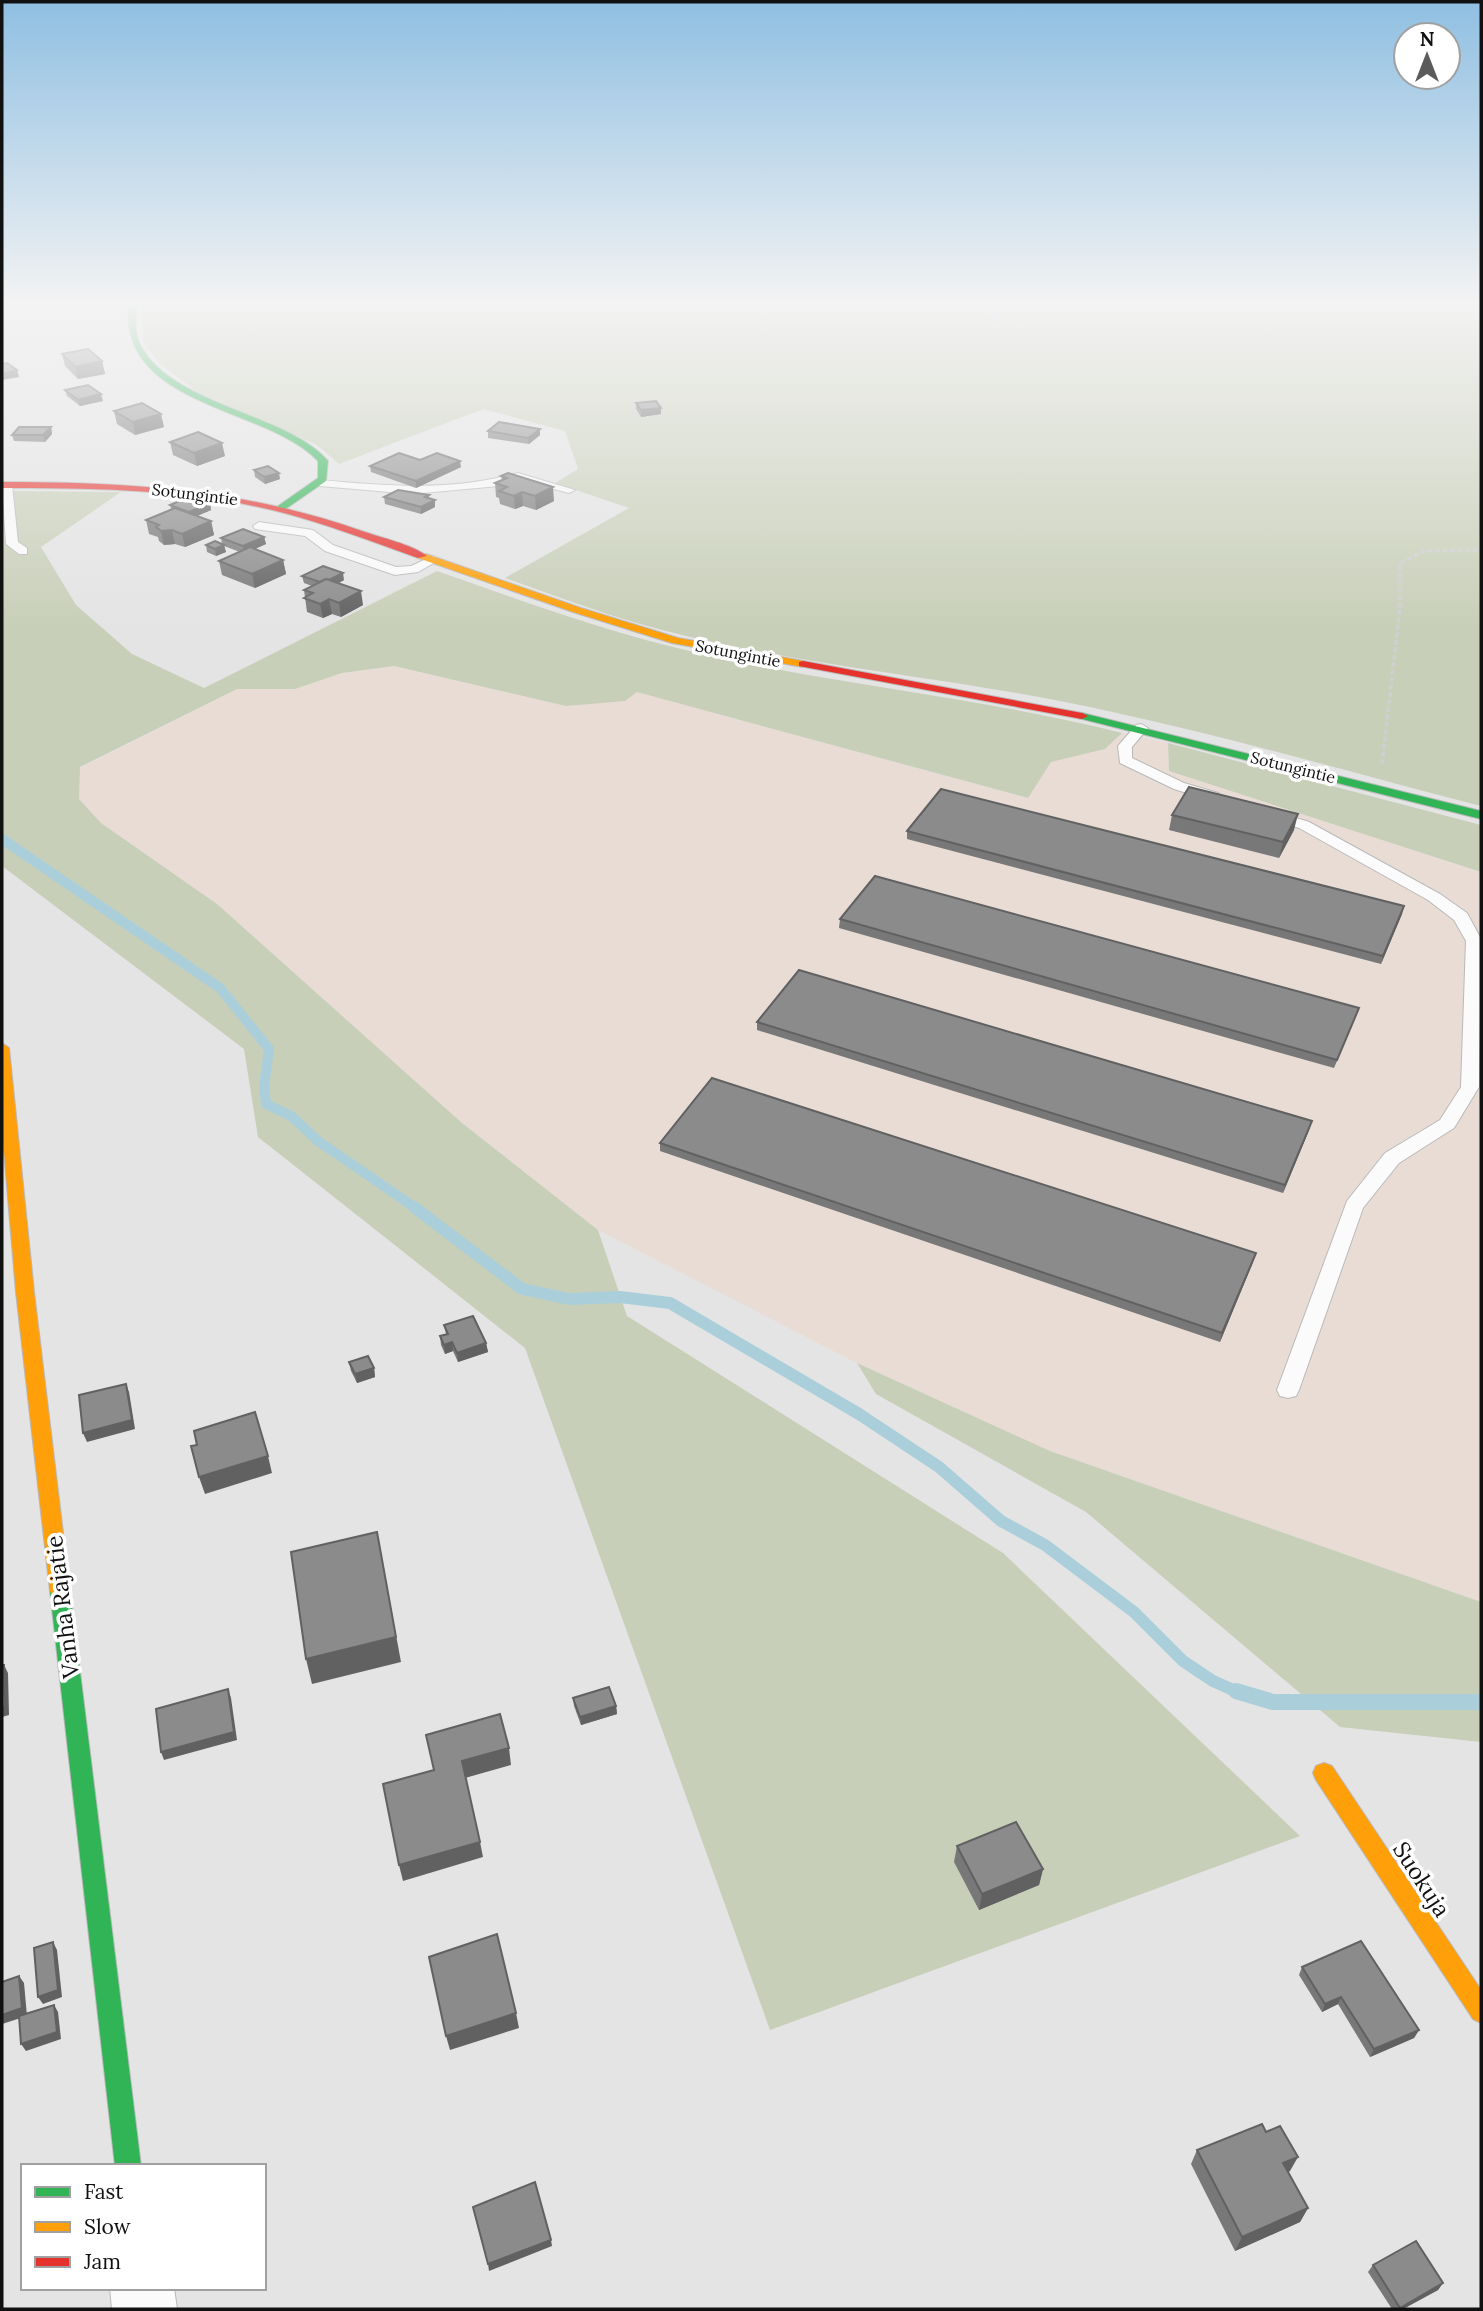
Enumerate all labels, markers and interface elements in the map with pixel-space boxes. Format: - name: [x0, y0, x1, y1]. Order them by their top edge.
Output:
- north arrow: [1392, 21, 1462, 91]
- text: N: [1420, 27, 1435, 51]
- street label: Sotungintie: [151, 479, 239, 509]
- street label: Sotungintie: [694, 635, 783, 671]
- street label: Sotungintie: [1249, 747, 1338, 787]
- street label: Vanha Rajatie: [39, 1534, 85, 1681]
- street label: Suokuja: [1387, 1836, 1457, 1922]
- legend: [21, 2164, 266, 2290]
- text: Fast: [84, 2178, 124, 2205]
- text: Slow: [84, 2213, 131, 2240]
- text: Jam: [83, 2248, 121, 2275]

